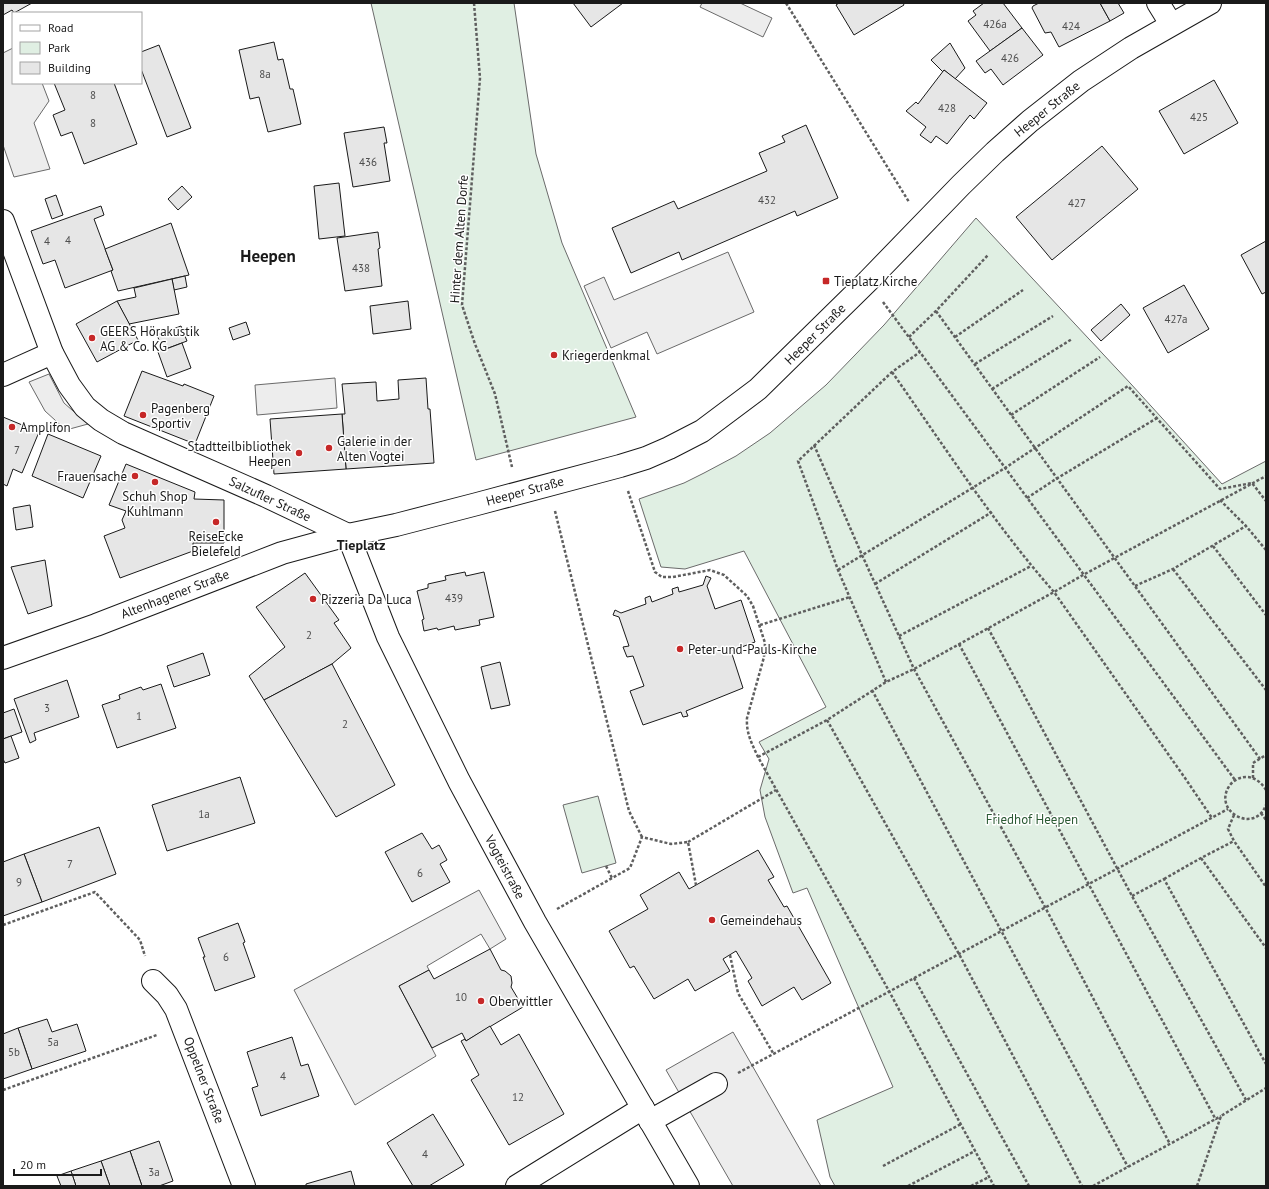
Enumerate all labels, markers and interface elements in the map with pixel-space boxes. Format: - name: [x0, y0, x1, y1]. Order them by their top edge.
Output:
- legend: [12, 12, 142, 84]
- house number: 426a: [983, 17, 1007, 31]
- house number: 424: [1062, 19, 1080, 33]
- text: Road: [48, 20, 73, 35]
- text: Park: [48, 40, 70, 55]
- house number: 426: [1001, 51, 1019, 65]
- text: Building: [48, 60, 91, 75]
- house number: 8a: [259, 67, 271, 81]
- street label: Heeper Straße: [1011, 77, 1083, 141]
- house number: 8: [90, 88, 96, 102]
- house number: 428: [938, 101, 956, 115]
- house number: 425: [1190, 110, 1208, 124]
- house number: 8: [90, 116, 96, 130]
- house number: 436: [359, 155, 377, 169]
- street label: Hinter dem Alten Dorfe: [446, 174, 472, 304]
- house number: 432: [758, 193, 776, 207]
- house number: 427: [1068, 196, 1086, 210]
- house number: 4: [65, 233, 71, 247]
- house number: 4: [44, 234, 50, 248]
- district label: Heepen: [240, 245, 296, 267]
- house number: 438: [352, 261, 370, 275]
- place label: Tieplatz Kirche: [834, 273, 917, 290]
- marker: Tieplatz Kirche: [821, 276, 831, 286]
- street label: Heeper Straße: [781, 300, 849, 368]
- house number: 427a: [1165, 312, 1187, 326]
- place label: GEERS Hörakustik AG & Co. KG: [100, 323, 200, 355]
- marker: GEERS Hörakustik AG & Co. KG: [87, 333, 97, 343]
- place label: Kriegerdenkmal: [562, 347, 650, 364]
- marker: Kriegerdenkmal: [549, 350, 559, 360]
- place label: Pagenberg Sportiv: [151, 400, 210, 432]
- marker: Pagenberg Sportiv: [138, 410, 148, 420]
- place label: Amplifon: [20, 419, 71, 436]
- marker: Amplifon: [7, 422, 17, 432]
- place label: Galerie in der Alten Vogtei: [337, 433, 412, 465]
- place label: Stadtteilbibliothek Heepen: [188, 438, 292, 470]
- house number: 7: [14, 443, 20, 457]
- marker: Galerie in der Alten Vogtei: [324, 443, 334, 453]
- marker: Stadtteilbibliothek Heepen: [294, 448, 304, 458]
- place label: Frauensache: [57, 468, 127, 485]
- marker: Frauensache: [130, 471, 140, 481]
- street label: Heeper Straße: [484, 472, 566, 510]
- street label: Salzufler Straße: [226, 473, 314, 525]
- marker: Schuh Shop Kuhlmann: [150, 477, 160, 487]
- place label: Schuh Shop Kuhlmann: [122, 488, 188, 520]
- marker: ReiseEcke Bielefeld: [211, 517, 221, 527]
- place label: ReiseEcke Bielefeld: [189, 528, 243, 560]
- district label: Tieplatz: [337, 536, 385, 554]
- street label: Altenhagener Straße: [118, 566, 232, 622]
- place label: Pizzeria Da Luca: [321, 591, 412, 608]
- house number: 439: [445, 591, 463, 605]
- marker: Pizzeria Da Luca: [308, 594, 318, 604]
- house number: 2: [306, 628, 312, 642]
- place label: Peter-und-Pauls-Kirche: [688, 641, 817, 658]
- marker: Peter-und-Pauls-Kirche: [675, 644, 685, 654]
- house number: 3: [44, 701, 50, 715]
- house number: 1: [136, 709, 142, 723]
- house number: 2: [342, 717, 348, 731]
- house number: 1a: [198, 807, 210, 821]
- park label: Friedhof Heepen: [986, 811, 1078, 828]
- street label: Vogteistraße: [481, 831, 529, 902]
- house number: 7: [67, 857, 73, 871]
- house number: 6: [417, 866, 423, 880]
- house number: 9: [16, 875, 22, 889]
- place label: Gemeindehaus: [720, 912, 802, 929]
- marker: Gemeindehaus: [707, 915, 717, 925]
- house number: 6: [223, 950, 229, 964]
- house number: 10: [455, 990, 467, 1004]
- place label: Oberwittler: [489, 993, 553, 1010]
- marker: Oberwittler: [476, 996, 486, 1006]
- street label: Oppelner Straße: [180, 1034, 228, 1126]
- house number: 5a: [47, 1035, 59, 1049]
- house number: 5b: [8, 1045, 20, 1059]
- house number: 4: [280, 1069, 286, 1083]
- house number: 12: [512, 1090, 524, 1104]
- house number: 4: [422, 1147, 428, 1161]
- scale bar: [14, 1151, 101, 1177]
- text: 20 m: [20, 1157, 46, 1172]
- house number: 3a: [148, 1165, 160, 1179]

